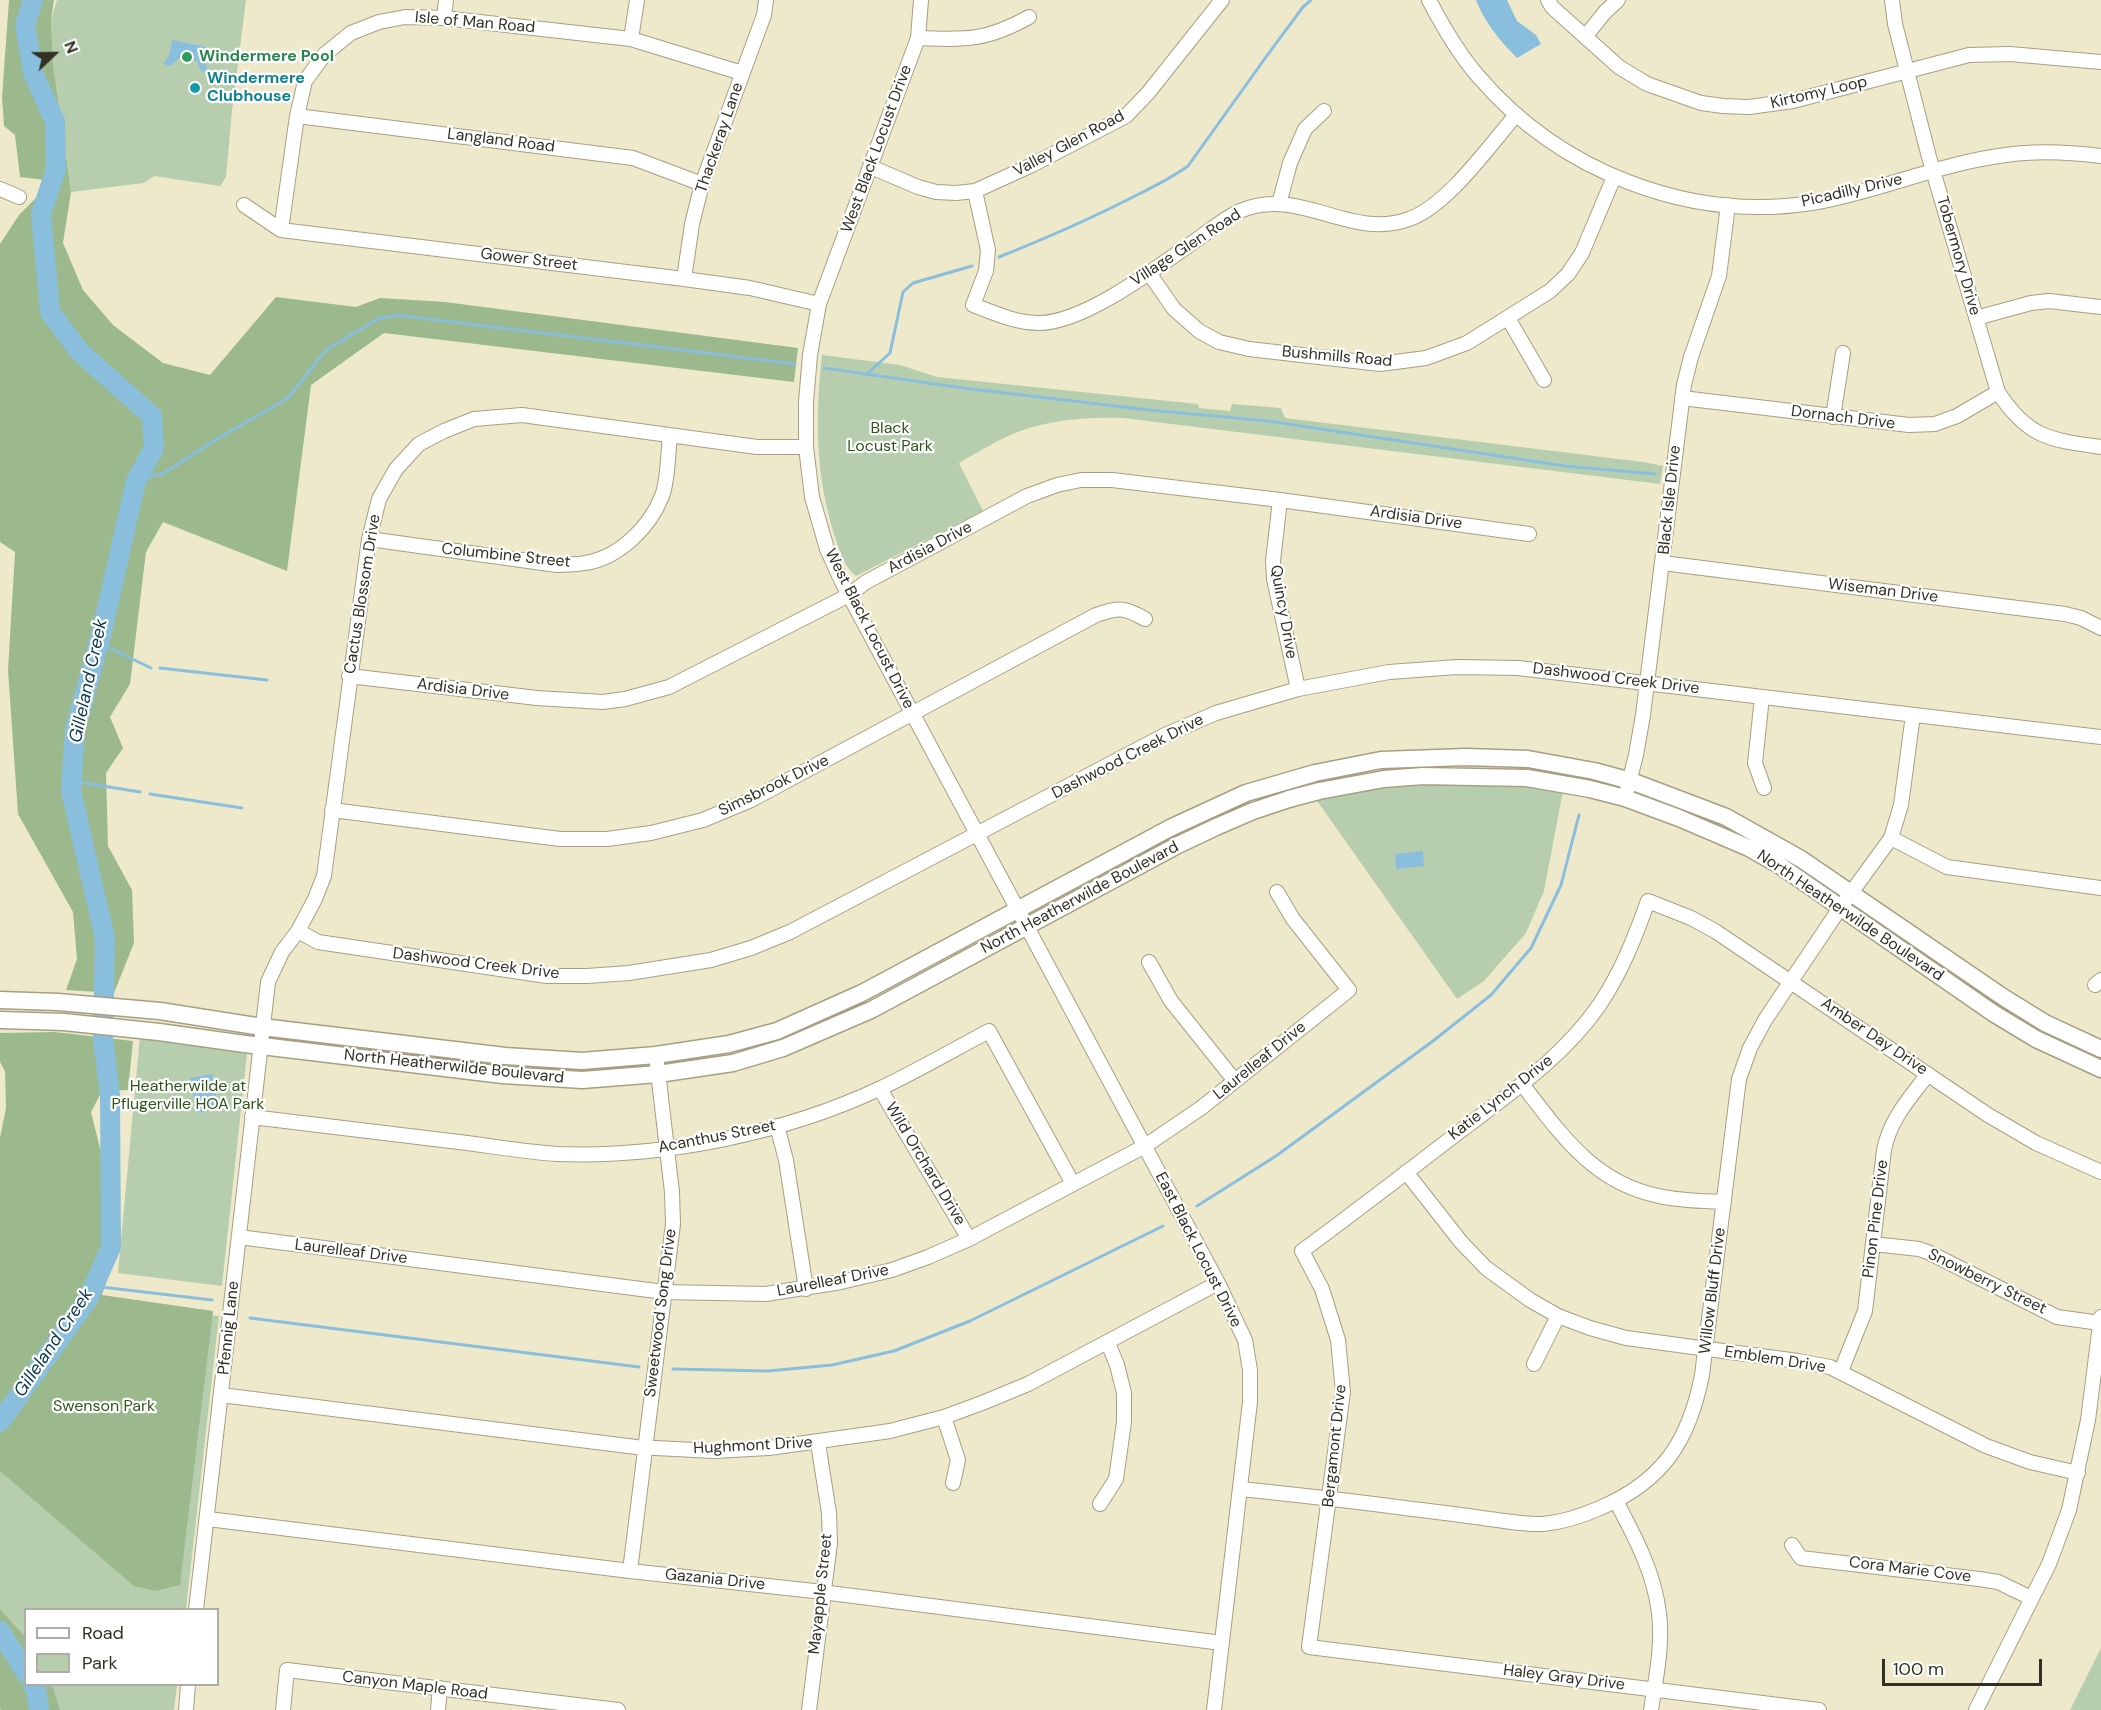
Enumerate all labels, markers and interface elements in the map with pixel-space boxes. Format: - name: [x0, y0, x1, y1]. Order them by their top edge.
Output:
- street label: Isle of Man Road: [414, 8, 536, 38]
- north arrow: [24, 24, 84, 84]
- text: N: [59, 38, 83, 56]
- place label: Windermere Pool: [199, 47, 334, 67]
- marker: Windermere Pool: [180, 50, 194, 64]
- street label: West Black Locust Drive: [838, 62, 916, 236]
- place label: Windermere Clubhouse: [207, 69, 305, 107]
- street label: Kirtomy Loop: [1769, 73, 1869, 113]
- street label: Thackeray Lane: [692, 80, 748, 196]
- marker: Windermere Clubhouse: [188, 81, 202, 95]
- street label: Valley Glen Road: [1010, 107, 1128, 181]
- street label: Langland Road: [446, 125, 556, 157]
- street label: Picadilly Drive: [1800, 170, 1904, 212]
- street label: Tobermory Drive: [1932, 194, 1984, 318]
- street label: Village Glen Road: [1127, 205, 1245, 291]
- street label: Gower Street: [479, 245, 579, 275]
- street label: Bushmills Road: [1281, 343, 1393, 371]
- street label: Dornach Drive: [1790, 402, 1896, 434]
- park label: Black Locust Park: [847, 419, 933, 457]
- street label: Black Isle Drive: [1655, 444, 1685, 556]
- street label: Ardisia Drive: [1369, 502, 1463, 534]
- street label: Cactus Blossom Drive: [341, 513, 385, 675]
- street label: Ardisia Drive: [885, 518, 975, 578]
- street label: Columbine Street: [441, 540, 571, 572]
- street label: West Black Locust Drive: [820, 546, 918, 712]
- street label: Quincy Drive: [1265, 564, 1301, 660]
- street label: Wiseman Drive: [1827, 575, 1939, 607]
- water label: Gilleland Creek: [65, 617, 113, 745]
- street label: Dashwood Creek Drive: [1532, 659, 1700, 699]
- street label: Ardisia Drive: [416, 675, 510, 705]
- street label: Dashwood Creek Drive: [1049, 710, 1207, 804]
- street label: Simsbrook Drive: [716, 751, 832, 821]
- street label: North Heatherwilde Boulevard: [978, 838, 1182, 958]
- street label: North Heatherwilde Boulevard: [1753, 846, 1947, 986]
- street label: Dashwood Creek Drive: [392, 944, 560, 984]
- street label: Amber Day Drive: [1817, 994, 1931, 1080]
- street label: Laurelleaf Drive: [1210, 1018, 1310, 1104]
- street label: North Heatherwilde Boulevard: [343, 1046, 565, 1088]
- street label: Katie Lynch Drive: [1445, 1051, 1557, 1145]
- park label: Heatherwilde at Pflugerville HOA Park: [112, 1077, 264, 1115]
- street label: Wild Orchard Drive: [881, 1099, 969, 1229]
- street label: Acanthus Street: [657, 1116, 777, 1158]
- street label: Pinon Pine Drive: [1859, 1159, 1893, 1279]
- street label: East Black Locust Drive: [1151, 1169, 1245, 1331]
- street label: Willow Bluff Drive: [1696, 1227, 1730, 1355]
- street label: Sweetwood Song Drive: [641, 1228, 681, 1398]
- street label: Laurelleaf Drive: [293, 1236, 409, 1268]
- street label: Snowberry Street: [1925, 1245, 2049, 1319]
- street label: Laurelleaf Drive: [775, 1261, 891, 1301]
- street label: Pfennig Lane: [215, 1280, 243, 1376]
- water label: Gilleland Creek: [10, 1285, 98, 1401]
- street label: Emblem Drive: [1723, 1343, 1827, 1377]
- street label: Bergamont Drive: [1319, 1384, 1351, 1508]
- park label: Swenson Park: [53, 1397, 155, 1417]
- street label: Hughmont Drive: [693, 1433, 813, 1459]
- street label: Mayapple Street: [805, 1533, 837, 1655]
- street label: Cora Marie Cove: [1848, 1553, 1972, 1587]
- street label: Gazania Drive: [664, 1565, 766, 1595]
- legend: [24, 1608, 219, 1686]
- text: Road: [82, 1621, 124, 1645]
- scale bar: [1885, 1647, 2046, 1685]
- text: Park: [82, 1651, 118, 1675]
- text: 100 m: [1893, 1657, 1944, 1681]
- street label: Haley Gray Drive: [1502, 1661, 1626, 1695]
- street label: Canyon Maple Road: [341, 1668, 489, 1704]

